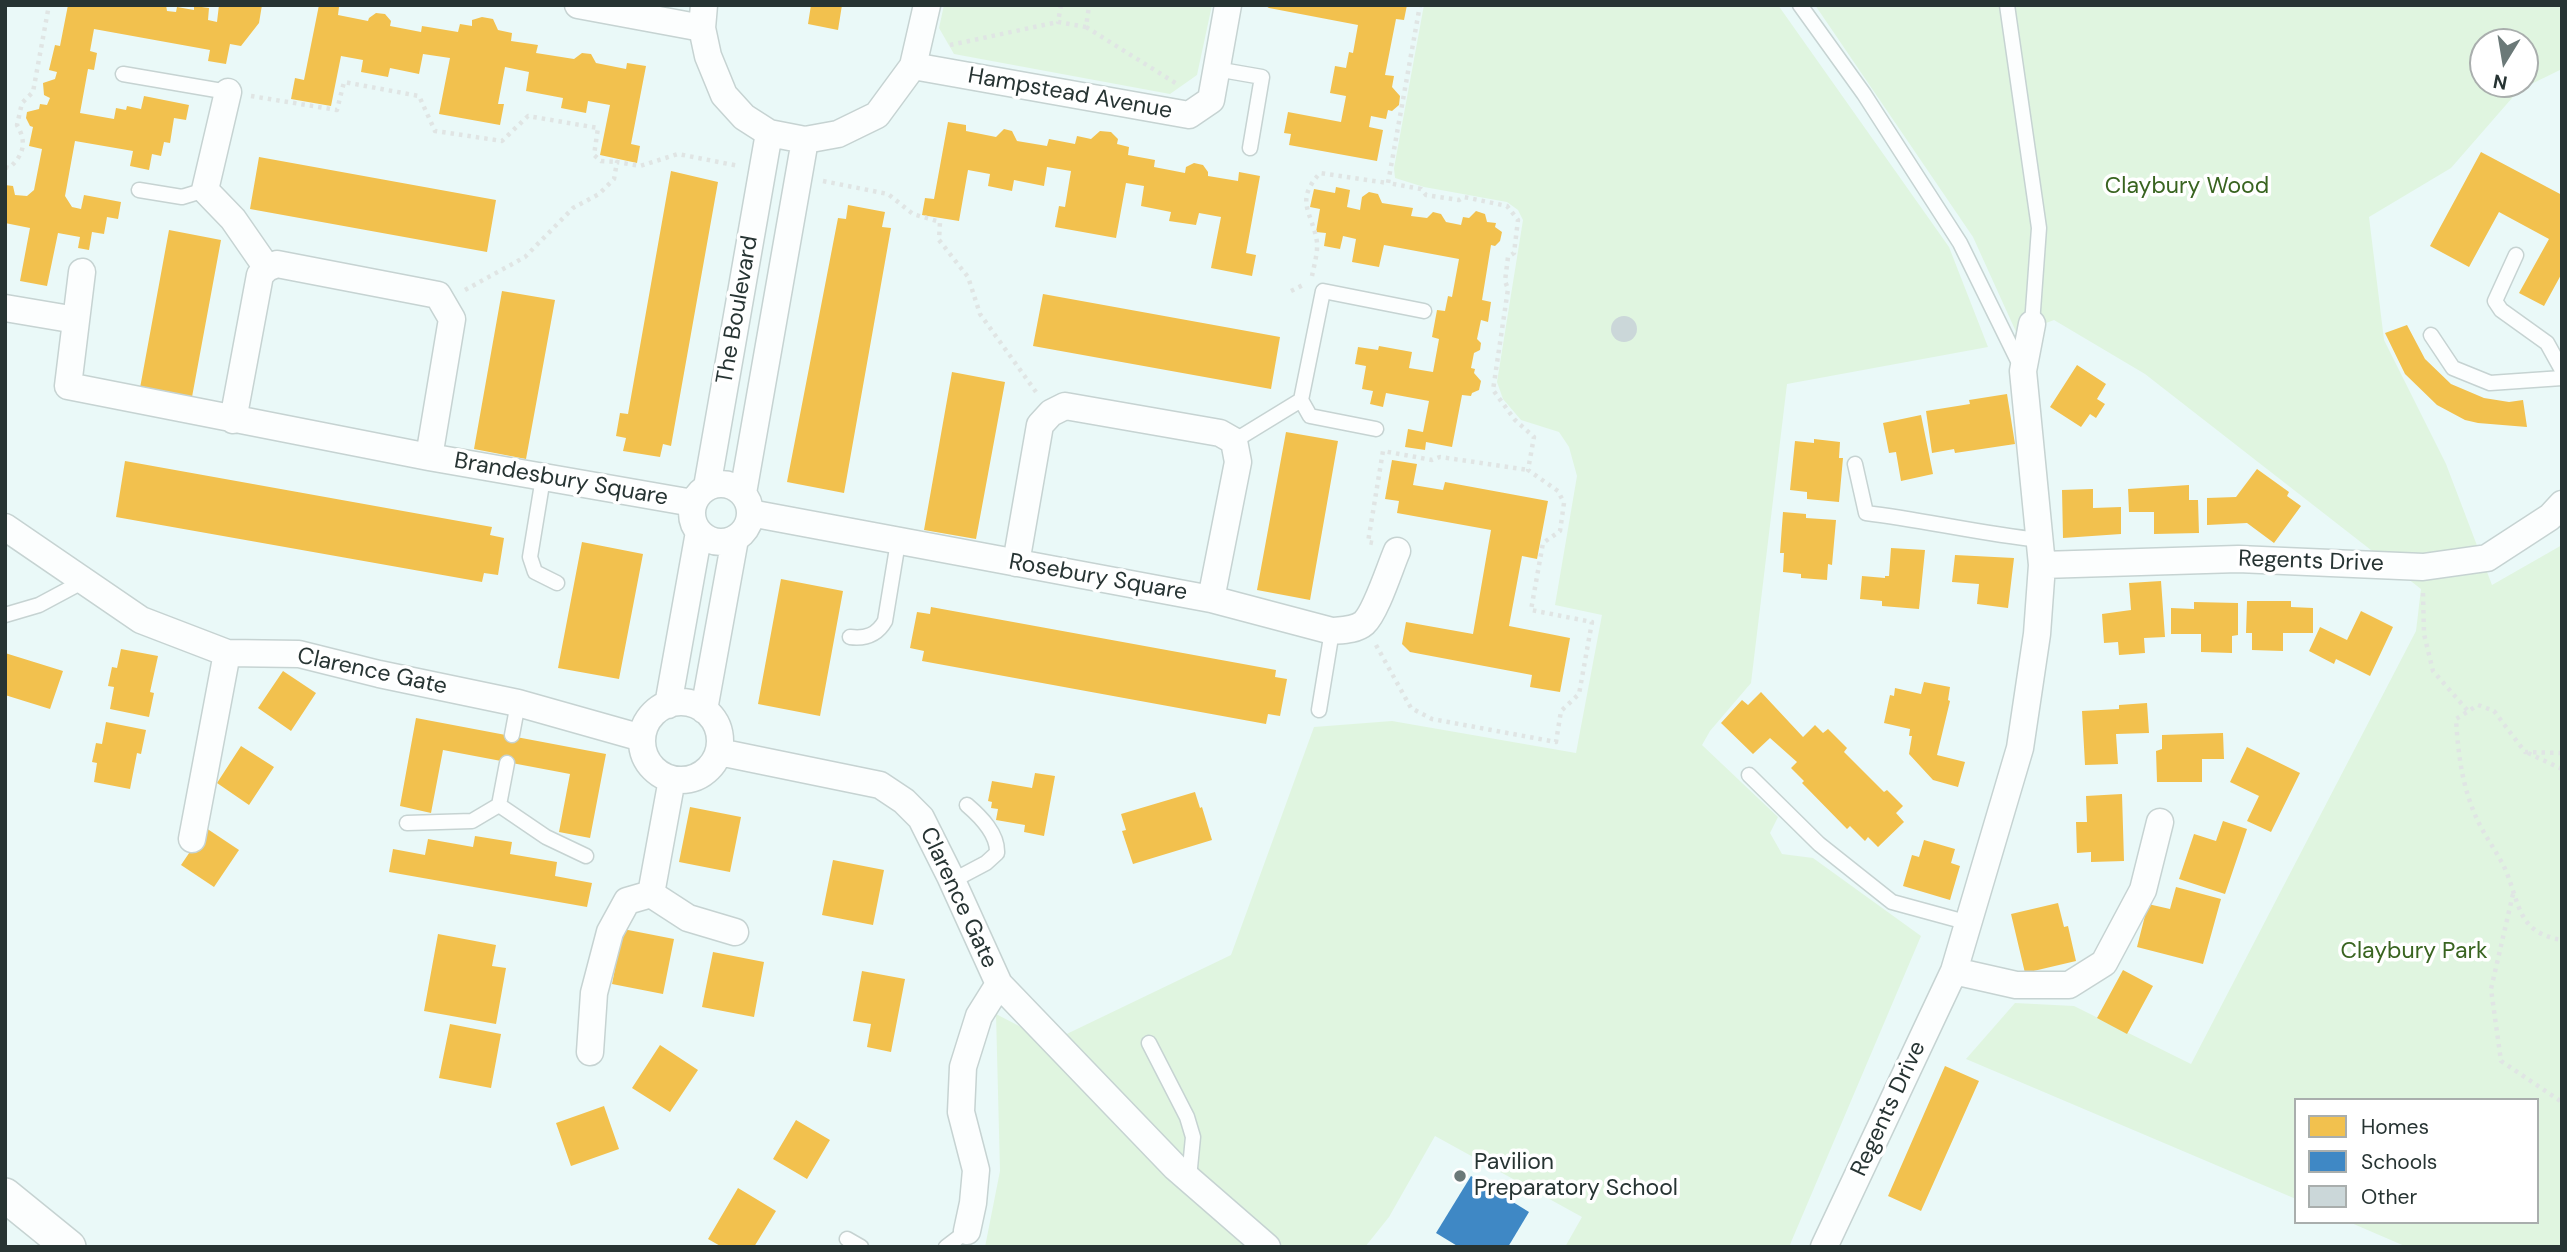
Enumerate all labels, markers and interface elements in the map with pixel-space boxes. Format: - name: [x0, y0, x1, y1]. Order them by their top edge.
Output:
- north arrow: [2469, 28, 2539, 98]
- street label: Hampstead Avenue: [966, 62, 1174, 126]
- text: N: [2491, 69, 2509, 96]
- park label: Claybury Wood: [2105, 173, 2269, 201]
- street label: The Boulevard: [711, 234, 765, 386]
- street label: Brandesbury Square: [452, 448, 670, 512]
- street label: Regents Drive: [2238, 546, 2384, 578]
- street label: Rosebury Square: [1007, 549, 1189, 607]
- street label: Clarence Gate: [295, 643, 449, 701]
- street label: Clarence Gate: [913, 823, 1003, 973]
- park label: Claybury Park: [2341, 938, 2487, 966]
- street label: Regents Drive: [1846, 1037, 1932, 1181]
- legend: [2294, 1098, 2539, 1224]
- text: Homes: [2361, 1113, 2429, 1141]
- text: Schools: [2361, 1148, 2437, 1176]
- place label: Pavilion Preparatory School: [1474, 1149, 1678, 1203]
- marker: Pavilion Preparatory School: [1452, 1168, 1468, 1184]
- text: Other: [2361, 1183, 2417, 1211]

